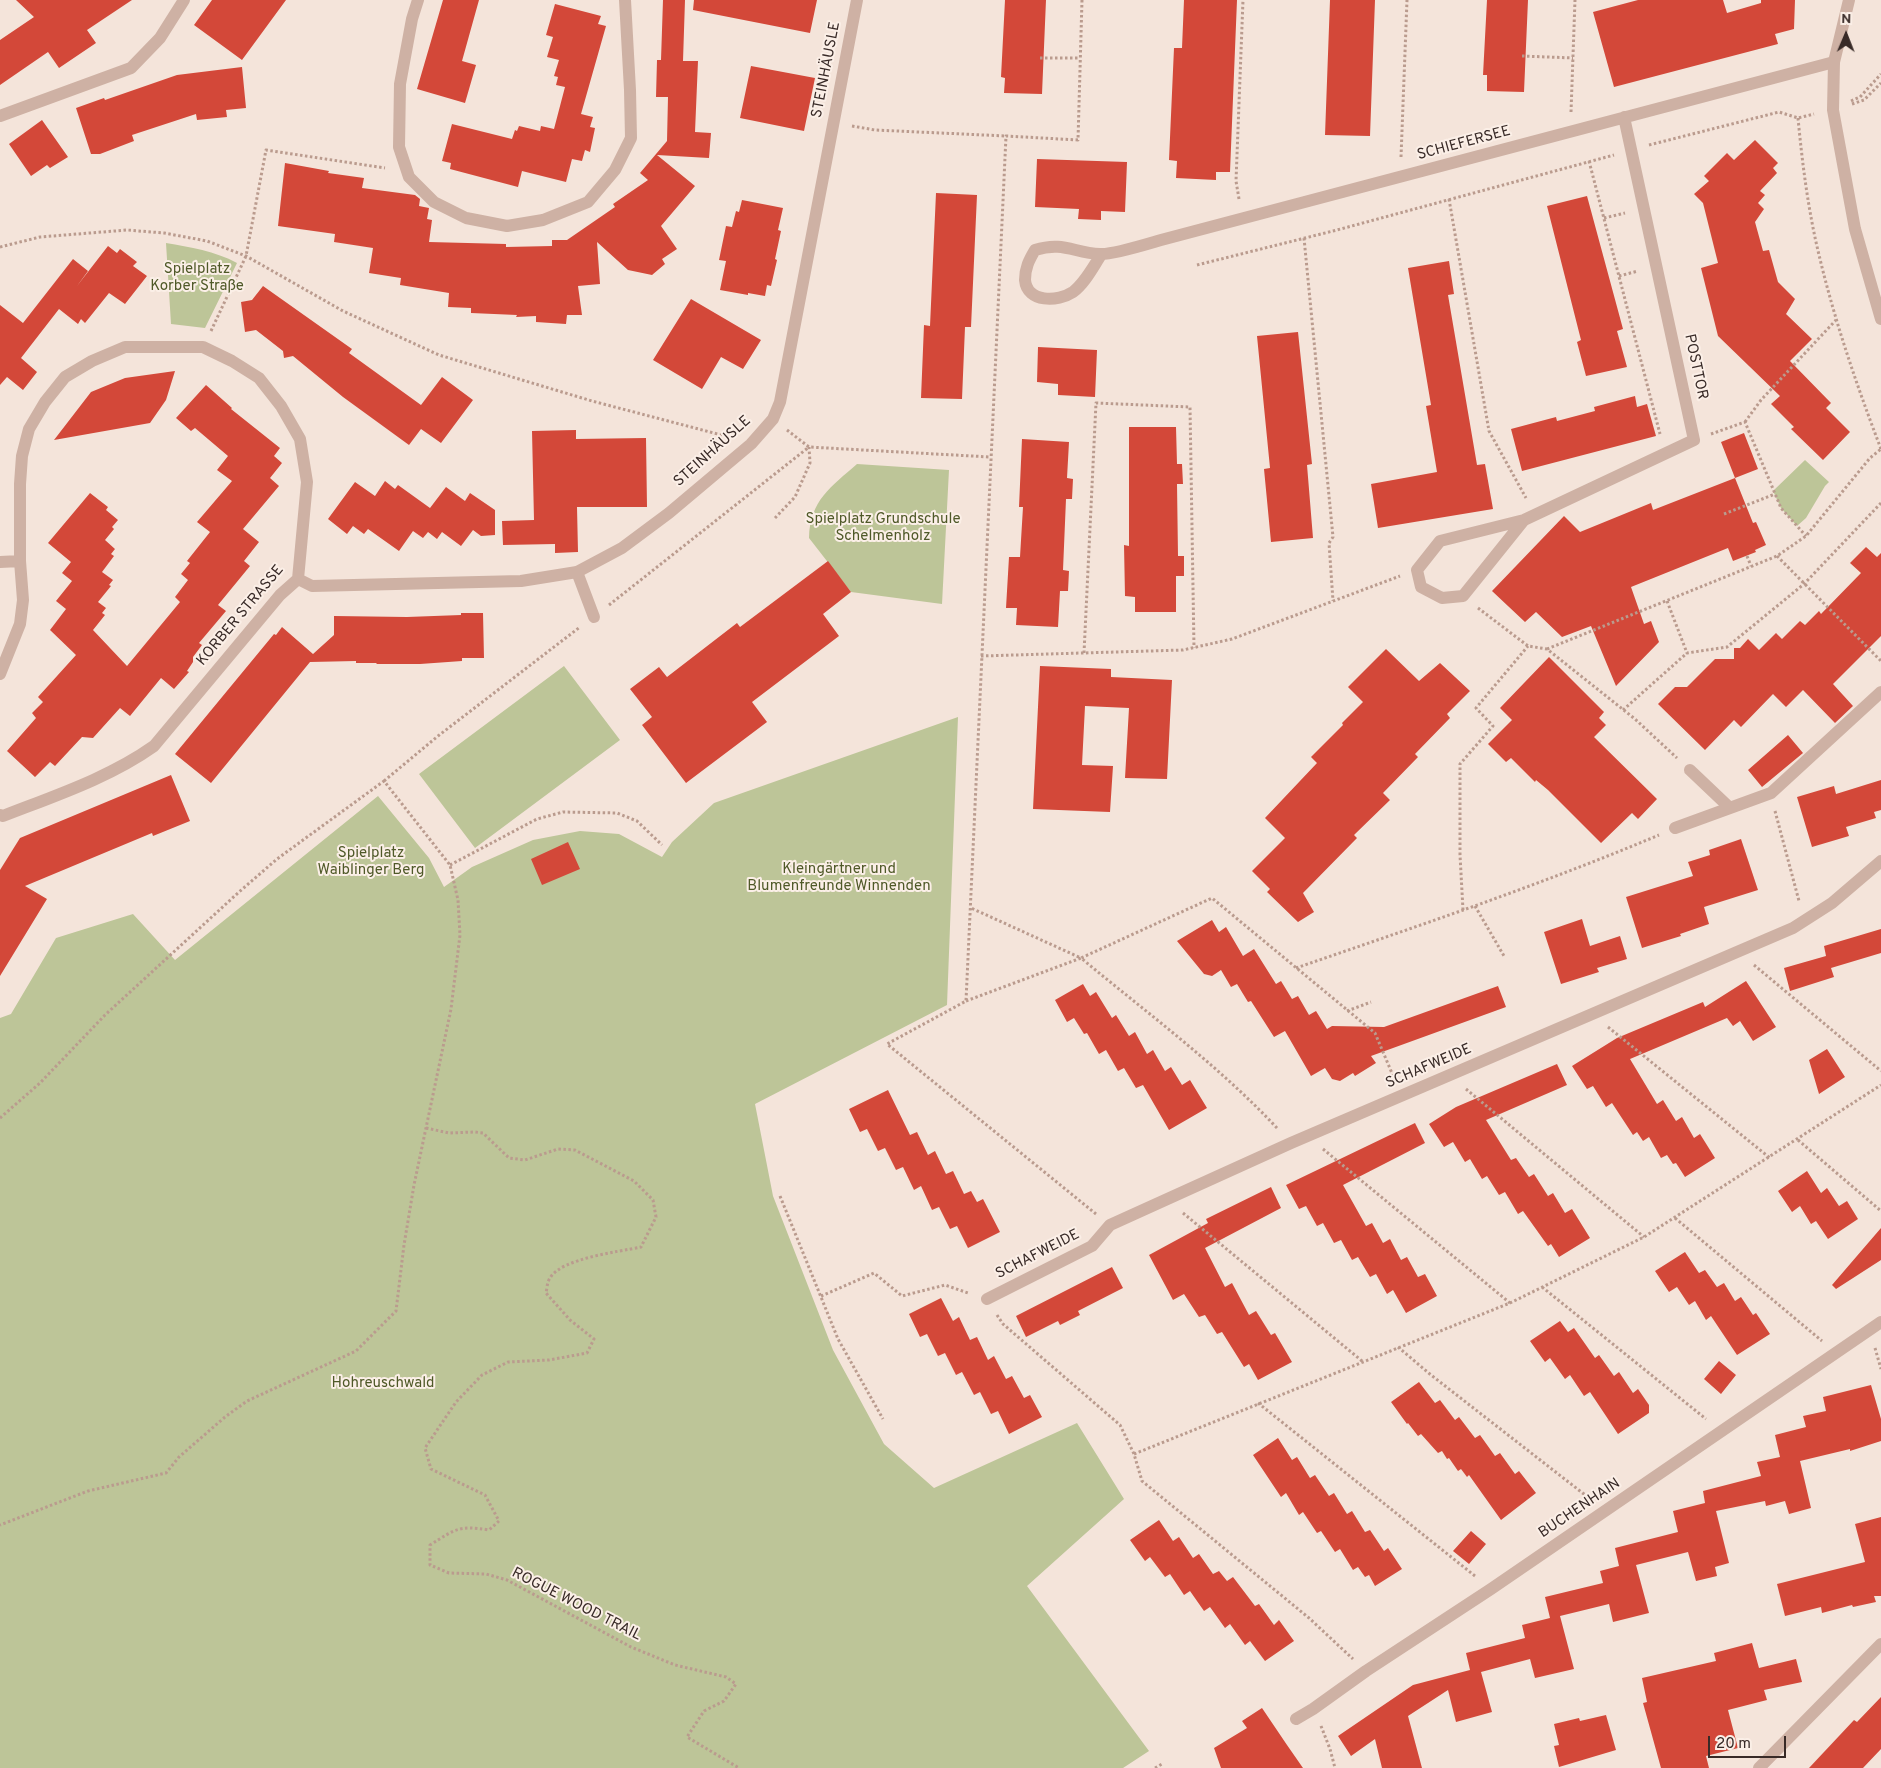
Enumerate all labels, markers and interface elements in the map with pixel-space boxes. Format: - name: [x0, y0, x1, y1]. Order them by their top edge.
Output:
- north arrow: [1821, 10, 1871, 60]
- text: N: [1841, 11, 1851, 28]
- street label: STEINHÄUSLE: [809, 20, 845, 120]
- street label: SCHIEFERSEE: [1415, 123, 1513, 165]
- park label: Spielplatz Korber Straße: [150, 261, 244, 296]
- street label: POSTTOR: [1679, 332, 1711, 402]
- street label: STEINHÄUSLE: [671, 413, 755, 491]
- park label: Spielplatz Grundschule Schelmenholz: [806, 511, 960, 546]
- street label: KORBER STRASSE: [194, 562, 288, 670]
- park label: Spielplatz Waiblinger Berg: [318, 845, 424, 880]
- park label: Kleingärtner und Blumenfreunde Winnenden: [747, 861, 931, 896]
- street label: SCHAFWEIDE: [1383, 1041, 1475, 1093]
- street label: SCHAFWEIDE: [993, 1226, 1083, 1284]
- park label: Hohreuschwald: [331, 1375, 435, 1393]
- street label: BUCHENHAIN: [1536, 1475, 1624, 1543]
- street label: ROGUE WOOD TRAIL: [508, 1565, 644, 1645]
- scale bar: [1711, 1726, 1788, 1758]
- text: 20 m: [1716, 1735, 1751, 1754]

